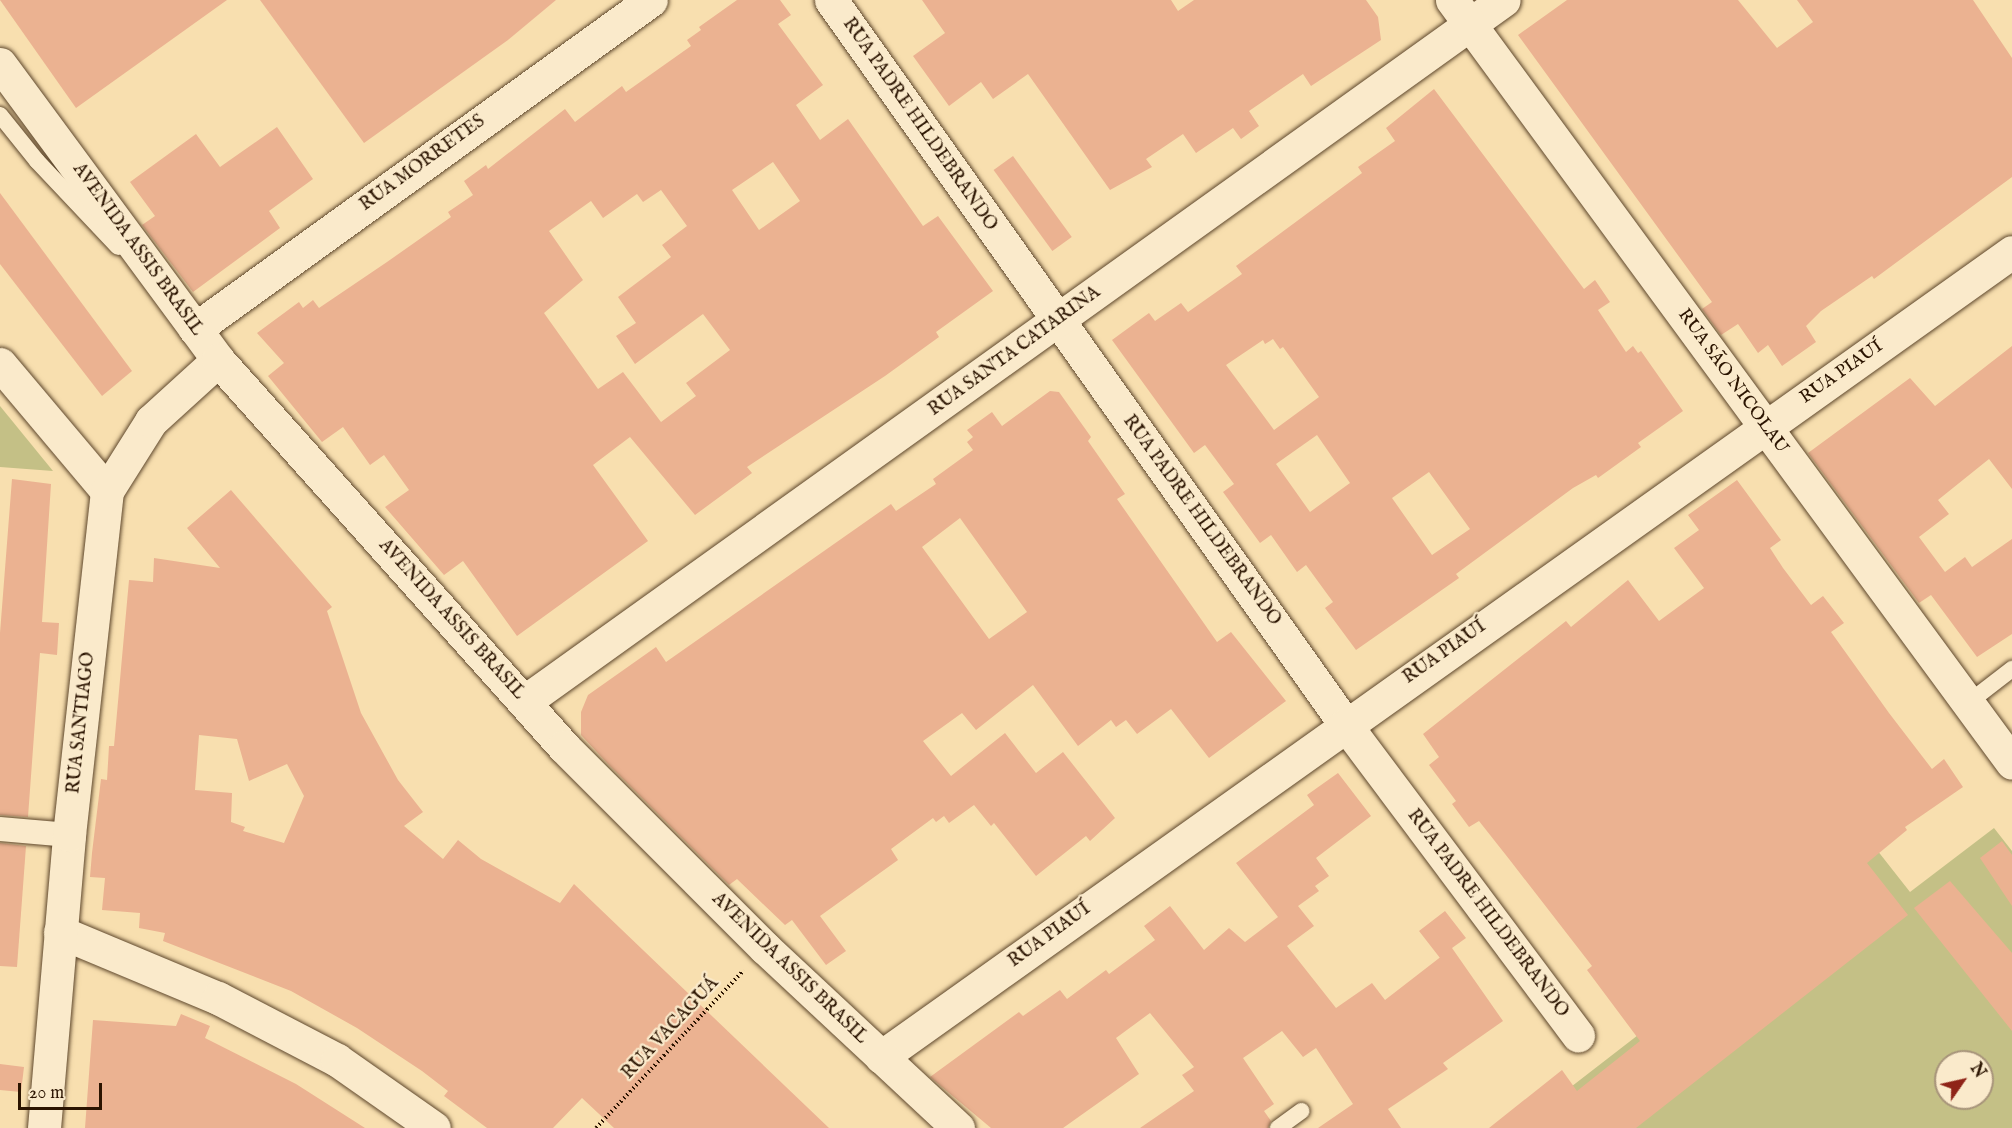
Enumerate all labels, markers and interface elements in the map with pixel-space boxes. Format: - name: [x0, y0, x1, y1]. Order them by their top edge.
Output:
- street label: RUA PADRE HILDEBRANDO: [837, 14, 1001, 236]
- street label: RUA MORRETES: [356, 111, 490, 217]
- street label: AVENIDA ASSIS BRASIL: [67, 160, 207, 340]
- street label: RUA SANTA CATARINA: [925, 282, 1105, 422]
- street label: RUA SÃO NICOLAU: [1672, 305, 1792, 459]
- street label: RUA PIAUÍ: [1796, 337, 1888, 409]
- street label: RUA PADRE HILDEBRANDO: [1117, 411, 1285, 631]
- street label: AVENIDA ASSIS BRASIL: [373, 536, 529, 704]
- street label: RUA PIAUÍ: [1399, 617, 1491, 689]
- street label: RUA SANTIAGO: [64, 651, 100, 795]
- street label: RUA PADRE HILDEBRANDO: [1402, 806, 1572, 1022]
- street label: AVENIDA ASSIS BRASIL: [707, 889, 871, 1049]
- street label: RUA PIAUÍ: [1005, 899, 1095, 973]
- street label: RUA VACAGUÁ: [618, 973, 724, 1085]
- north arrow: [1934, 1050, 1994, 1110]
- text: N: [1965, 1060, 1989, 1082]
- scale bar: [21, 1071, 105, 1109]
- text: 20 m: [29, 1082, 64, 1105]

